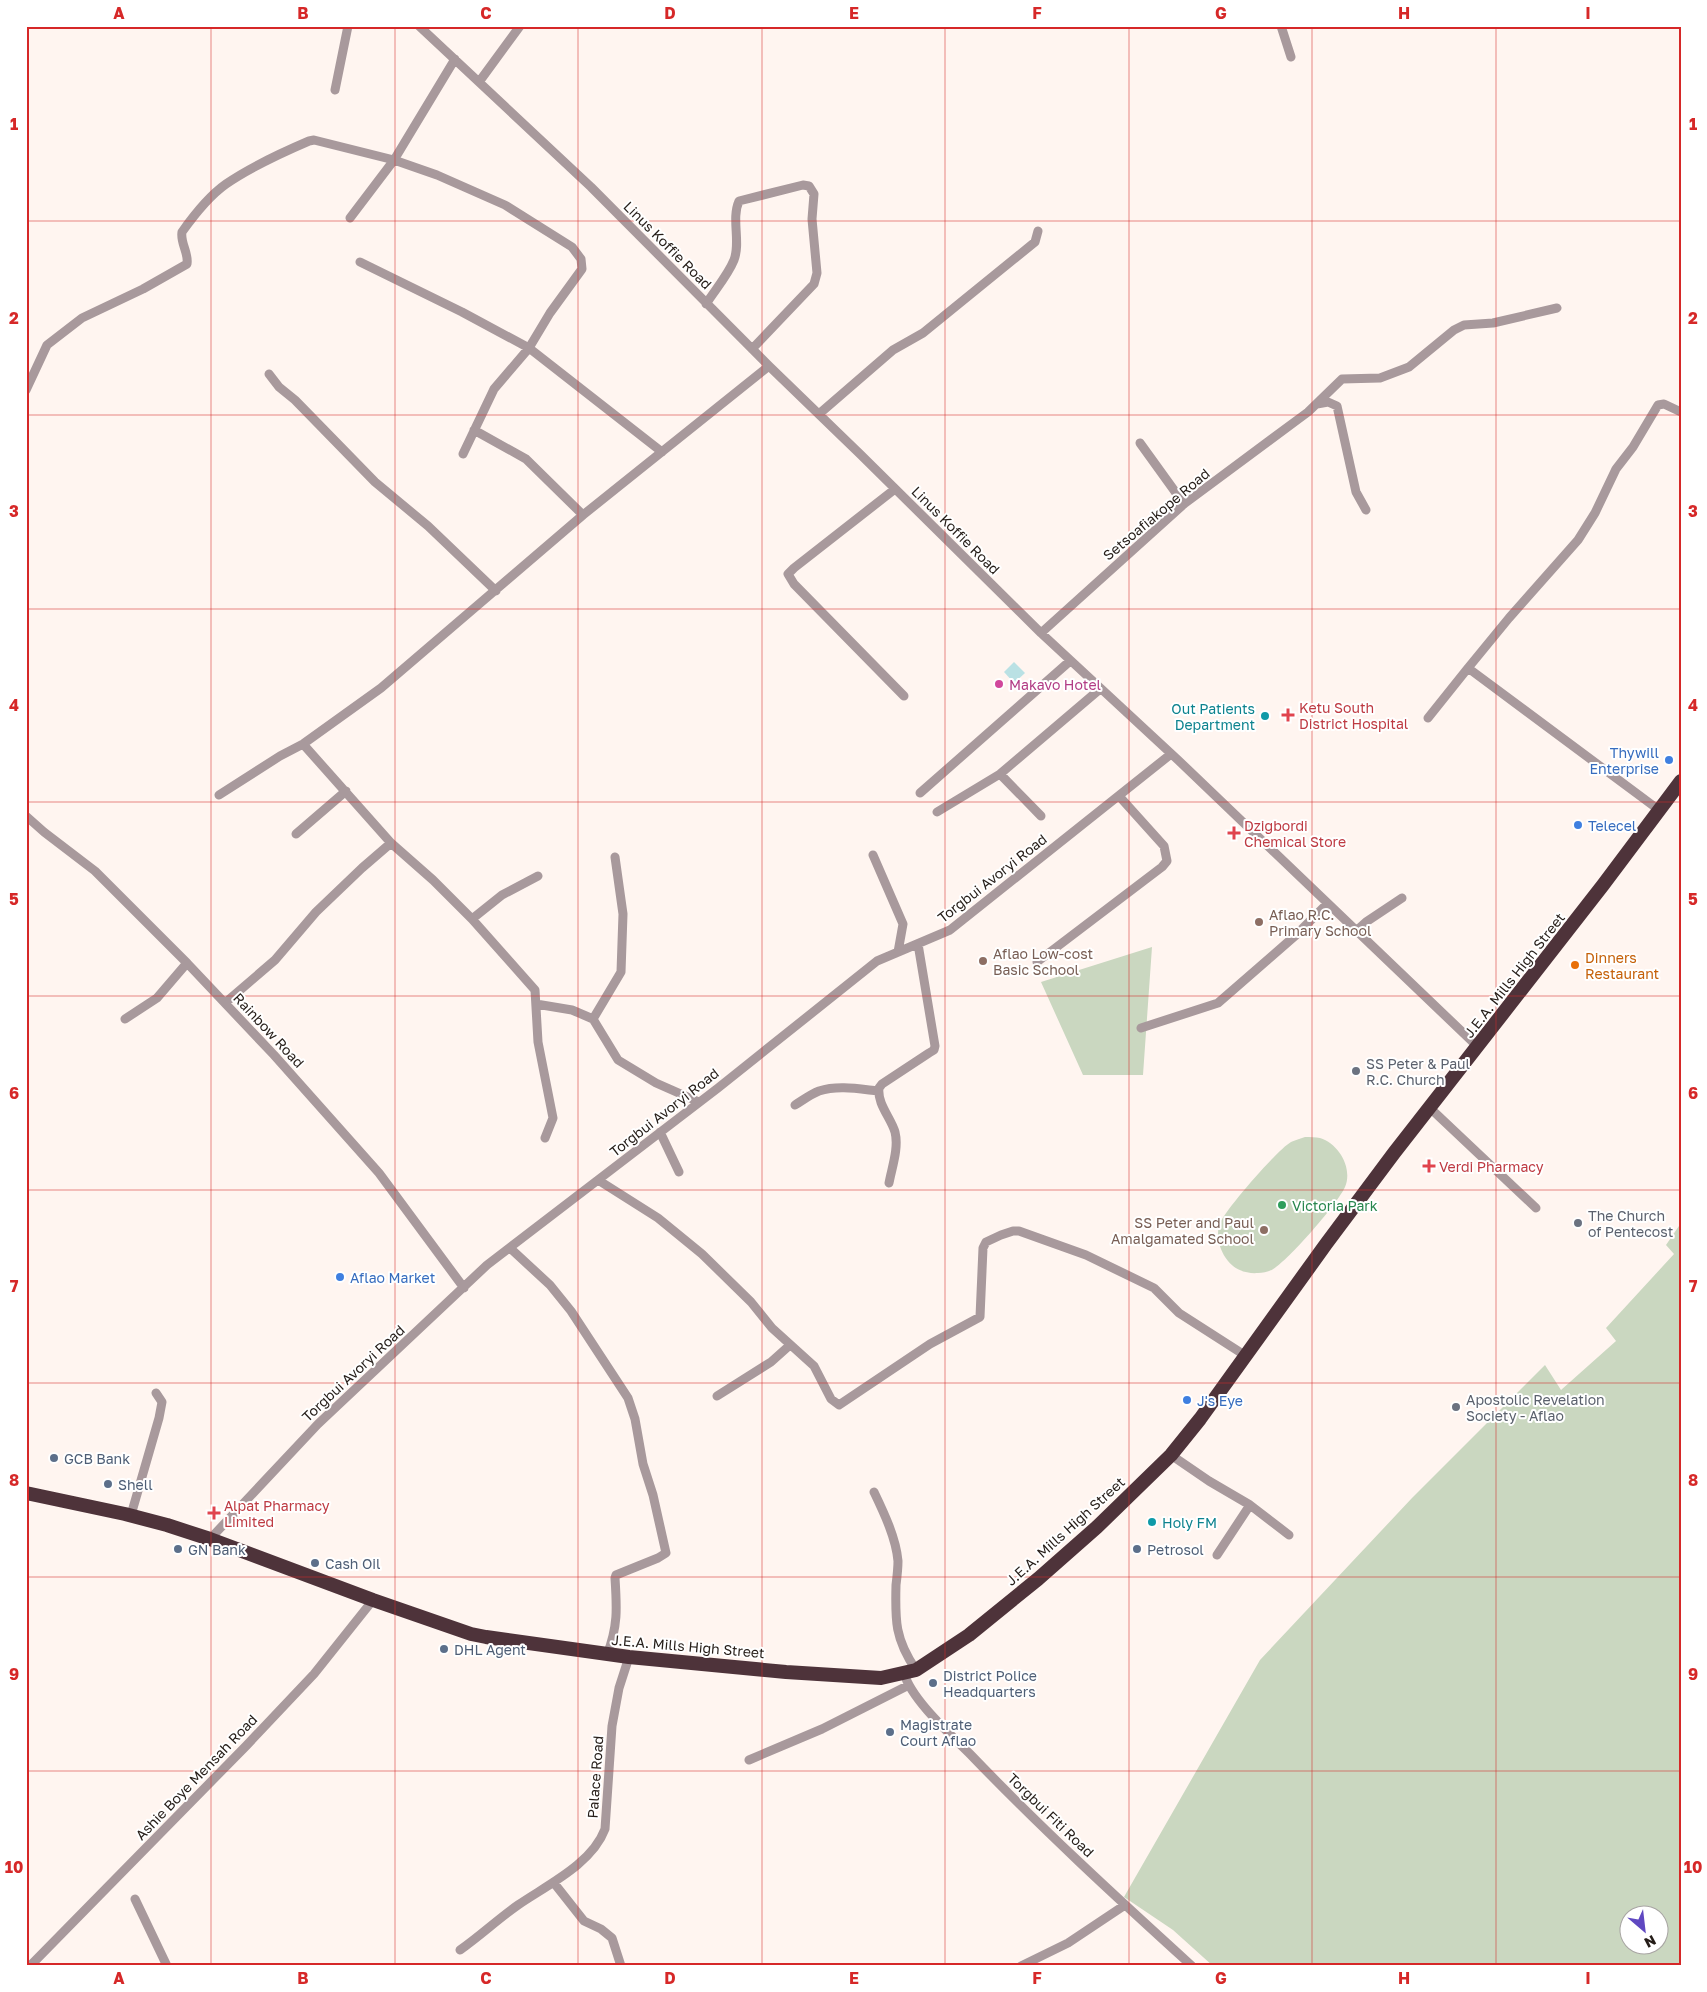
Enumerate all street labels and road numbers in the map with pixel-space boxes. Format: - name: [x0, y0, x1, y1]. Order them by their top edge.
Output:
- street label: Linus Koffie Road: [620, 197, 716, 293]
- street label: Setsoafiakope Road: [1099, 465, 1213, 563]
- street label: Linus Koffie Road: [908, 482, 1004, 578]
- street label: Torgbui Avoryi Road: [934, 830, 1050, 926]
- street label: J.E.A. Mills High Street: [1460, 909, 1568, 1041]
- street label: Rainbow Road: [230, 989, 308, 1071]
- street label: Torgbui Avoryi Road: [606, 1064, 722, 1160]
- street label: Torgbui Avoryi Road: [298, 1321, 408, 1425]
- street label: J.E.A. Mills High Street: [1002, 1473, 1128, 1589]
- street label: J.E.A. Mills High Street: [611, 1631, 765, 1661]
- street label: Ashie Boye Mensah Road: [132, 1711, 260, 1843]
- street label: Palace Road: [584, 1735, 606, 1819]
- street label: Torgbui Fiti Road: [1004, 1770, 1098, 1860]

